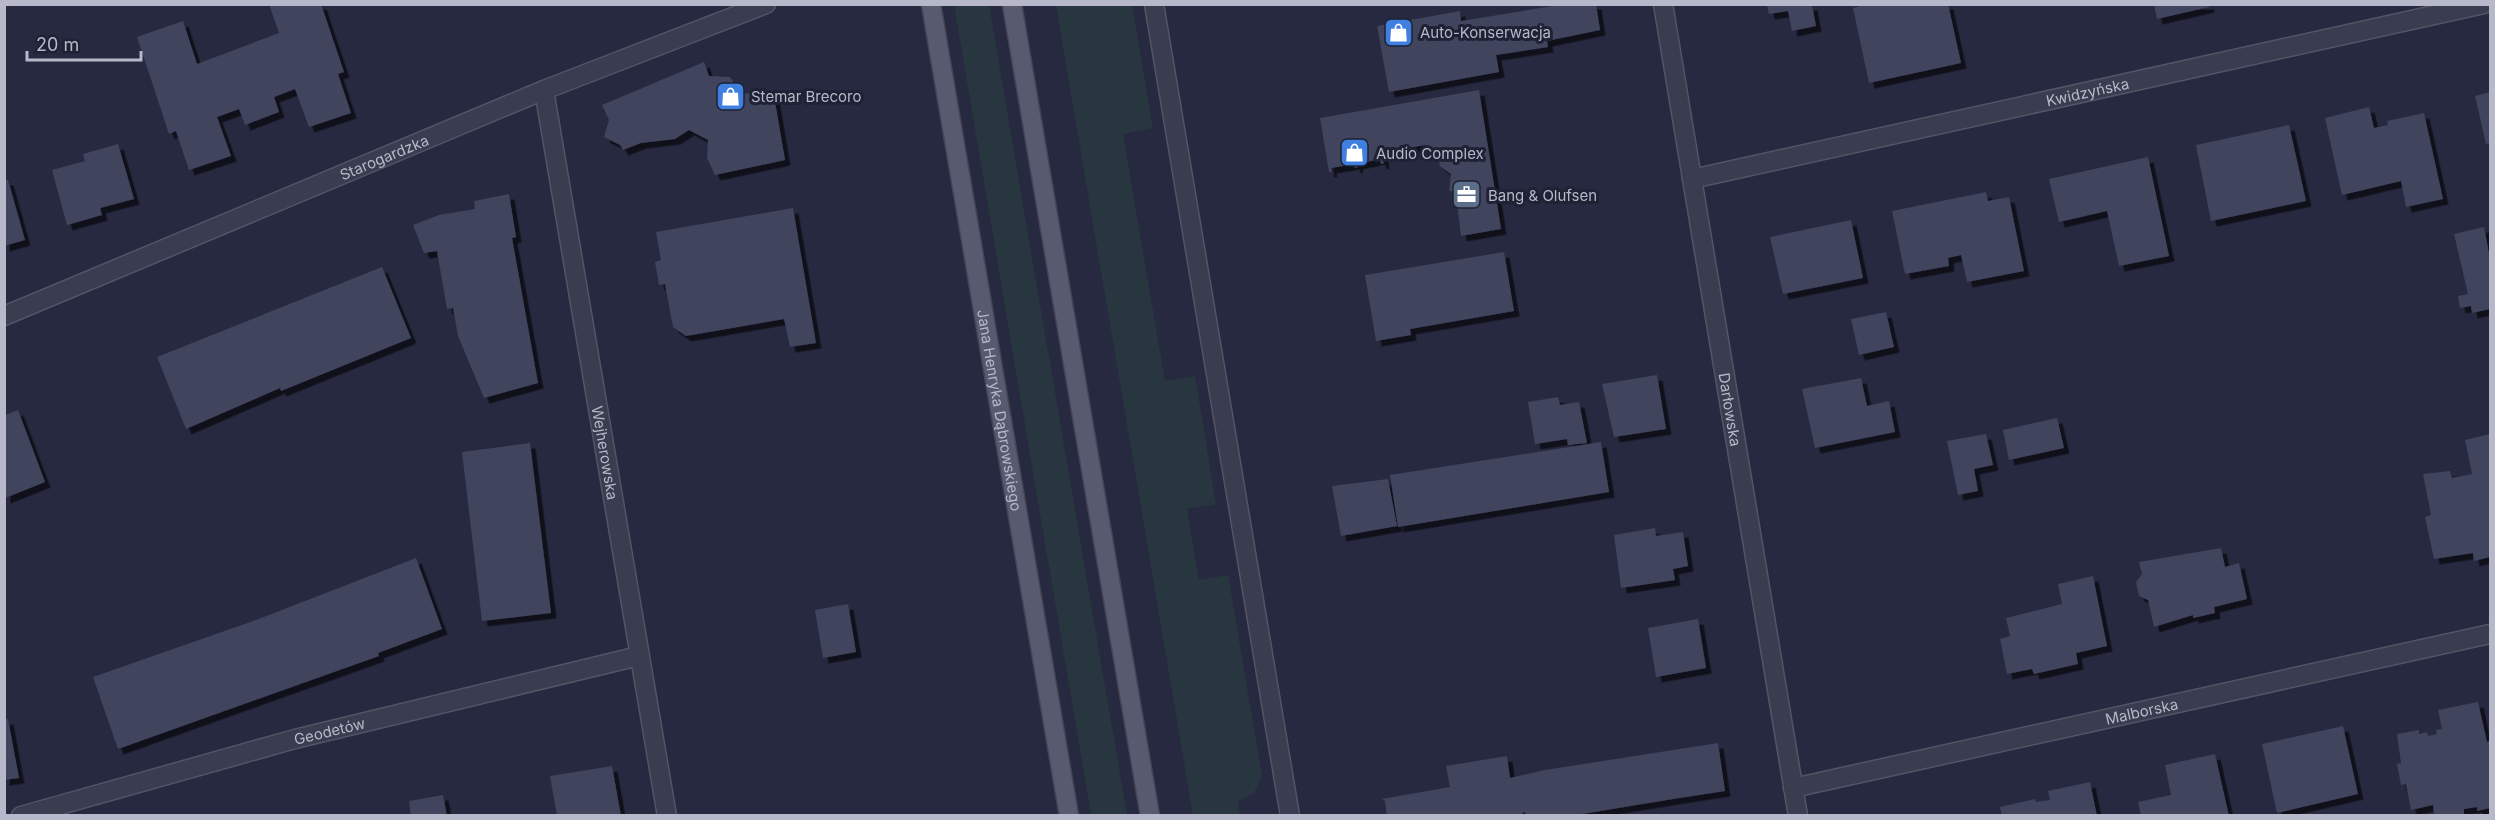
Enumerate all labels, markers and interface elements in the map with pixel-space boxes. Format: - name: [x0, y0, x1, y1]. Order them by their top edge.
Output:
- shop icon: Auto-Konserwacja: [1383, 16, 1415, 48]
- place label: Auto-Konserwacja: [1420, 23, 1551, 42]
- scale bar: [27, 24, 141, 62]
- text: 20 m: [36, 34, 79, 55]
- street label: Kwidzyńska: [2044, 73, 2131, 110]
- shop icon: Stemar Brecoro: [714, 80, 746, 112]
- place label: Stemar Brecoro: [751, 87, 861, 106]
- street label: Starogardzka: [337, 130, 431, 184]
- shop icon: Audio Complex: [1339, 137, 1371, 169]
- place label: Audio Complex: [1376, 144, 1484, 163]
- office icon: Bang & Olufsen: [1451, 179, 1483, 211]
- place label: Bang & Olufsen: [1488, 186, 1597, 205]
- street label: Jana Henryka Dąbrowskiego: [974, 308, 1027, 512]
- street label: Darłowska: [1715, 371, 1746, 448]
- street label: Wejherowska: [588, 404, 623, 501]
- street label: Malborska: [2103, 694, 2180, 728]
- street label: Geodetów: [292, 713, 367, 748]

